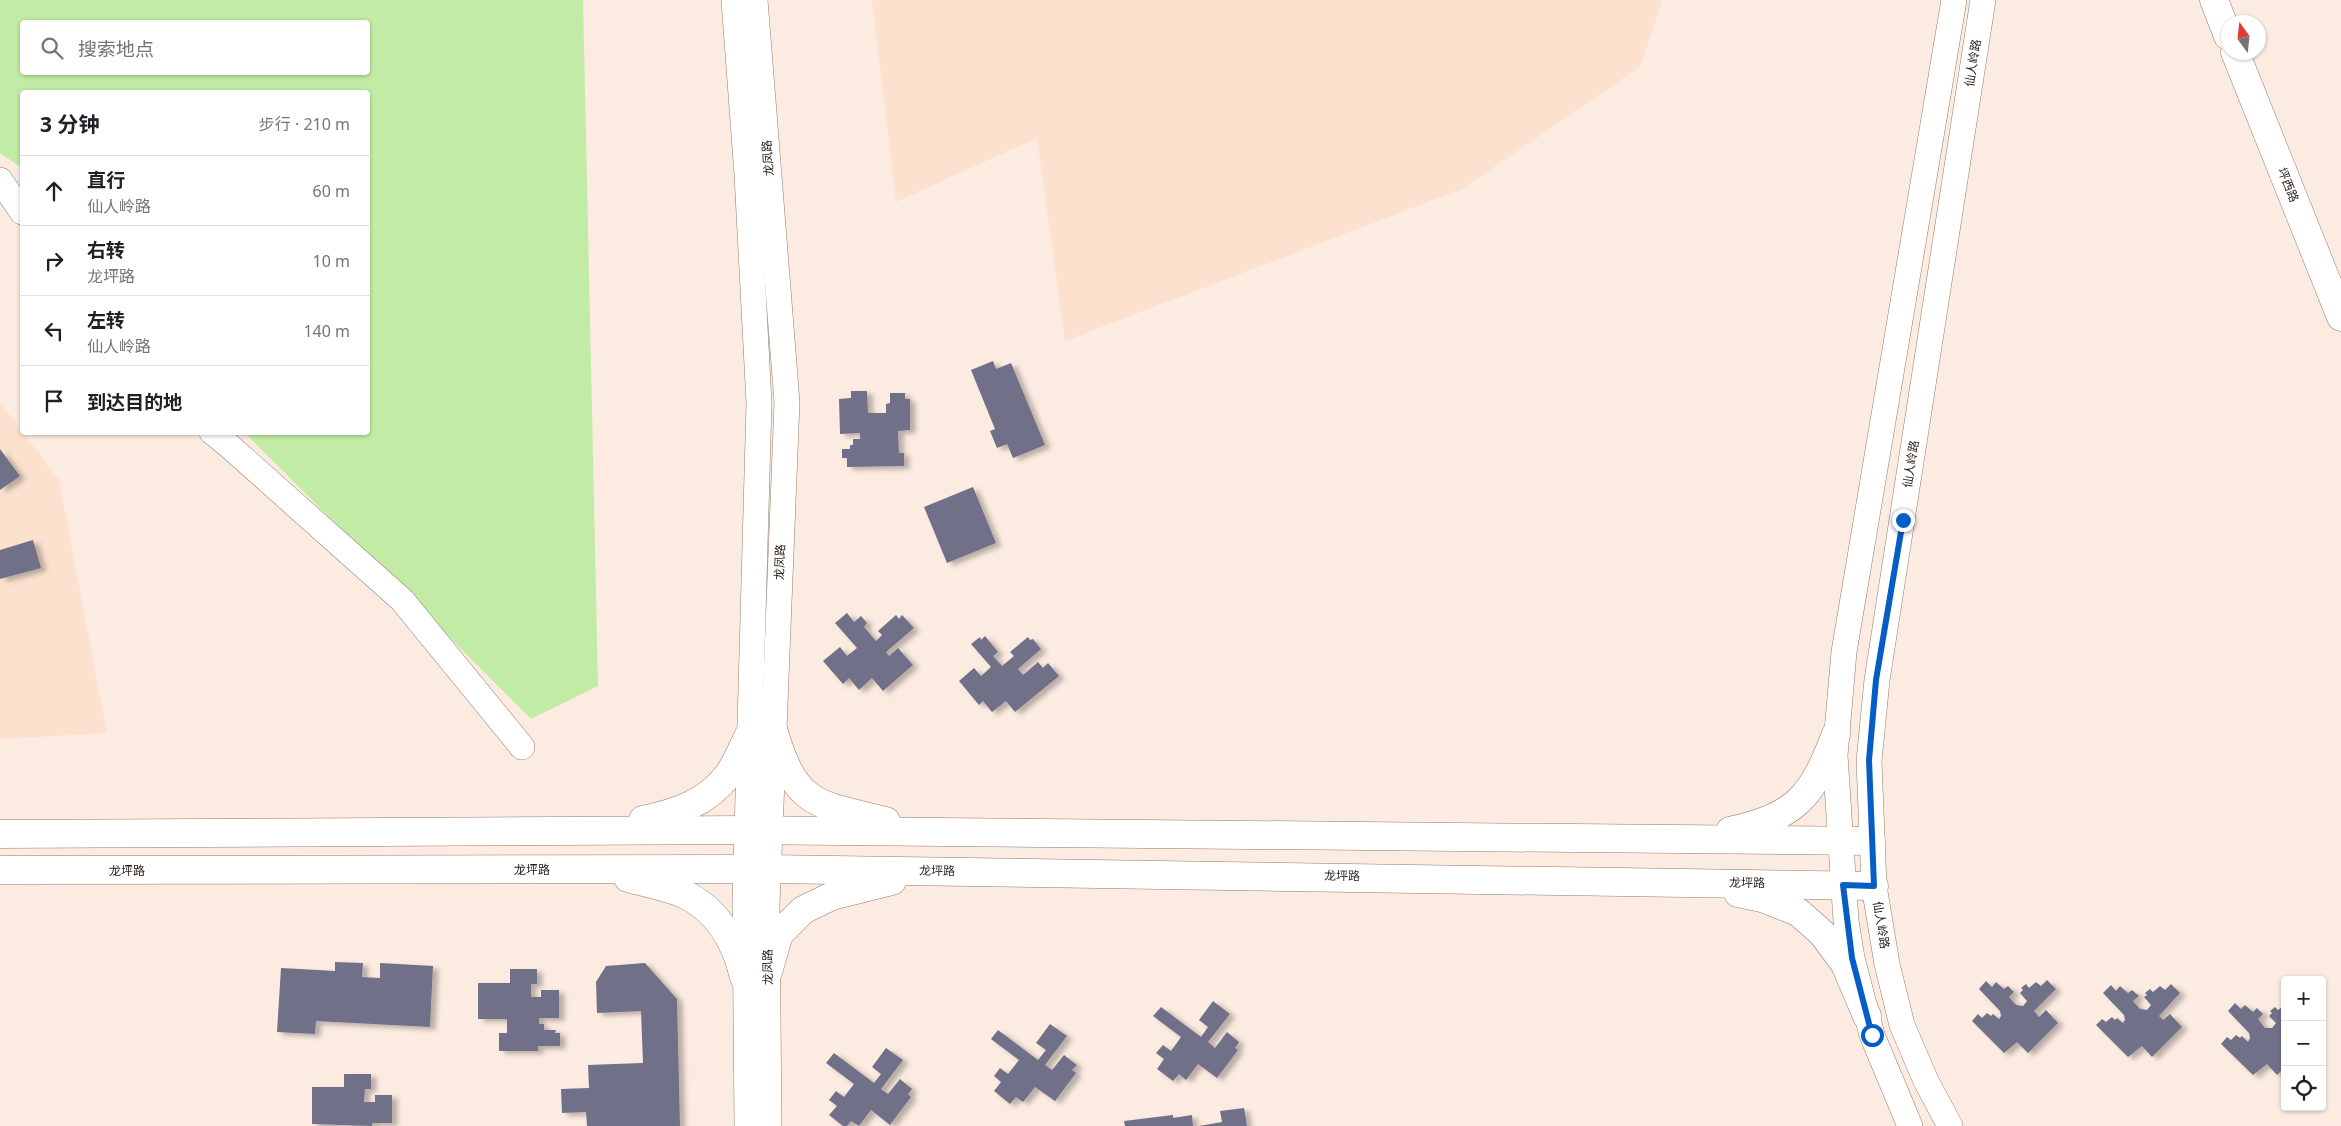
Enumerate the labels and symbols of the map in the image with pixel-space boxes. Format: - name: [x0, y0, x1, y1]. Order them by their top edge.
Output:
- north arrow: [2221, 15, 2266, 60]
- street label: 仙人岭路: [1960, 38, 1985, 88]
- street label: 龙凤路: [758, 139, 777, 177]
- street label: 坪西路: [2274, 165, 2303, 205]
- street label: 仙人岭路: [1898, 439, 1923, 489]
- route end: [1892, 509, 1915, 532]
- street label: 龙凤路: [770, 544, 789, 580]
- street label: 龙坪路: [514, 861, 550, 878]
- street label: 龙坪路: [109, 862, 145, 879]
- street label: 龙坪路: [919, 862, 955, 879]
- street label: 龙坪路: [1324, 867, 1360, 884]
- street label: 龙坪路: [1729, 874, 1765, 891]
- street label: 仙人岭路: [1869, 900, 1894, 950]
- street label: 龙凤路: [759, 949, 776, 985]
- route start: [1861, 1024, 1884, 1047]

